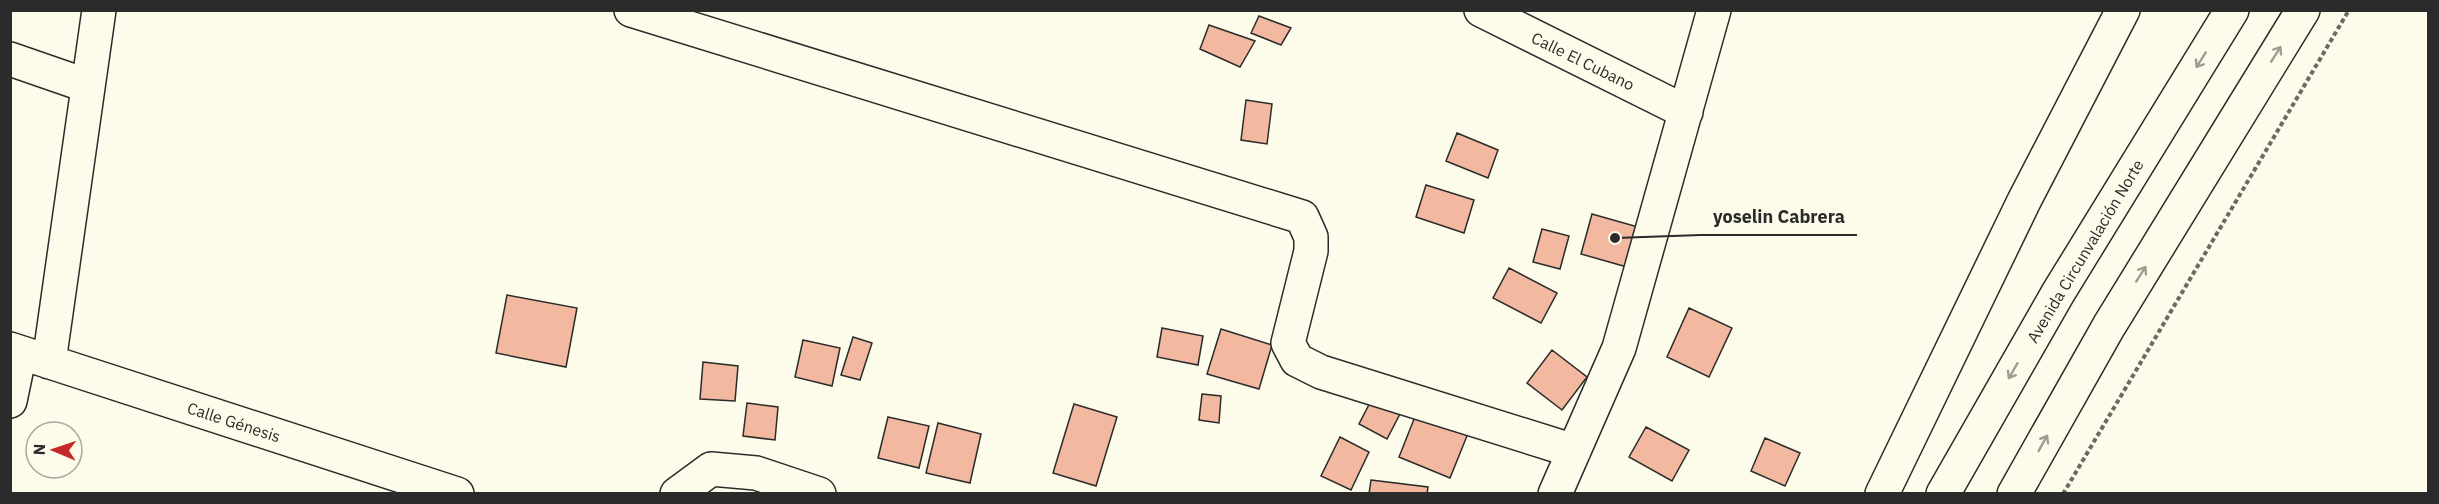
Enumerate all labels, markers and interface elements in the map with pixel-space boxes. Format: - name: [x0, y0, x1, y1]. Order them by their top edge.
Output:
- street label: Calle El Cubano: [1528, 27, 1638, 95]
- one-way arrow: [2270, 46, 2282, 63]
- one-way arrow: [2194, 51, 2206, 68]
- street label: Avenida Circunvalación Norte: [2022, 155, 2148, 346]
- callout: yoselin Cabrera: [1701, 199, 1857, 235]
- text: yoselin Cabrera: [1713, 205, 1845, 228]
- one-way arrow: [2136, 266, 2148, 283]
- one-way arrow: [2007, 362, 2019, 379]
- street label: Calle Génesis: [185, 397, 283, 447]
- north arrow: [24, 420, 84, 480]
- one-way arrow: [2038, 434, 2049, 452]
- text: N: [29, 443, 49, 456]

